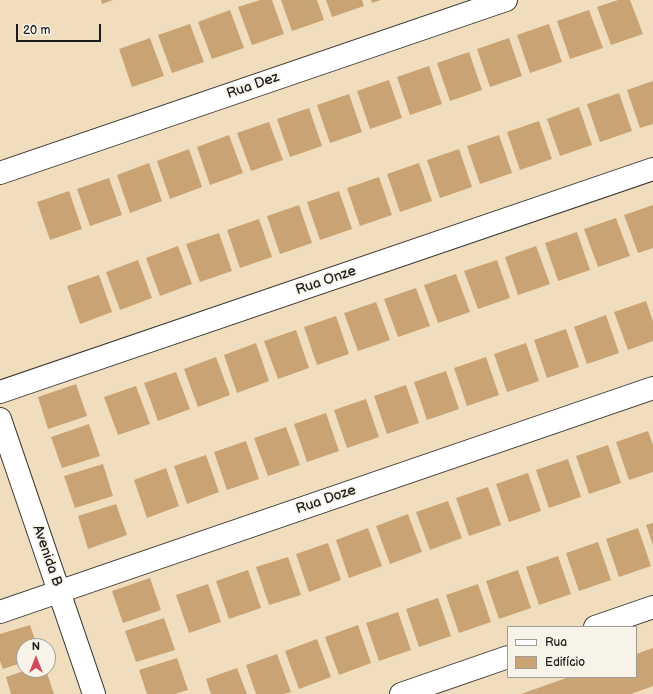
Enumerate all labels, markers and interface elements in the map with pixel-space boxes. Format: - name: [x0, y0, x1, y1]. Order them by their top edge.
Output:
- scale bar: [18, 16, 103, 42]
- text: 20 m: [23, 23, 50, 38]
- street label: Rua Dez: [225, 69, 281, 103]
- street label: Rua Onze: [294, 263, 358, 299]
- street label: Rua Doze: [294, 482, 358, 518]
- street label: Avenida B: [29, 523, 65, 589]
- legend: [507, 626, 637, 678]
- text: Rua: [545, 635, 567, 650]
- north arrow: [16, 638, 56, 678]
- text: N: [32, 640, 40, 653]
- text: Edifício: [545, 655, 585, 670]

